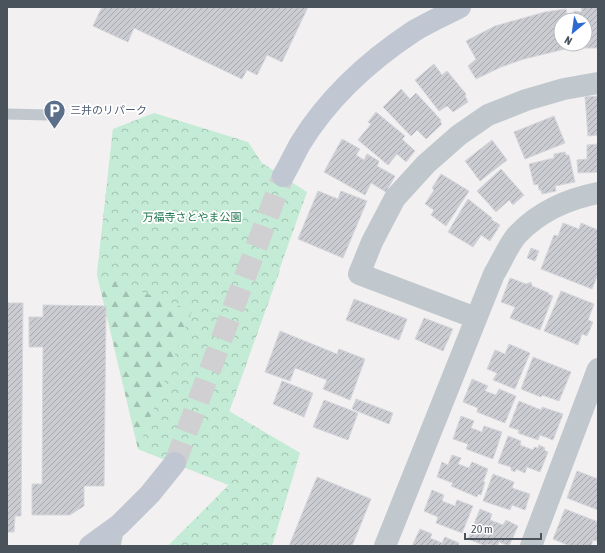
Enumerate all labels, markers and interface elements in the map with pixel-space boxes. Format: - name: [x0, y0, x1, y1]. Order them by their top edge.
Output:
- north arrow: [553, 12, 593, 52]
- text: N: [562, 34, 574, 48]
- parking icon: 三井のリパーク: [41, 97, 67, 130]
- place label: 三井のリパーク: [70, 104, 147, 116]
- park label: 万福寺さとやま公園: [143, 211, 242, 223]
- scale bar: [465, 515, 541, 541]
- text: 20 m: [471, 522, 493, 536]

